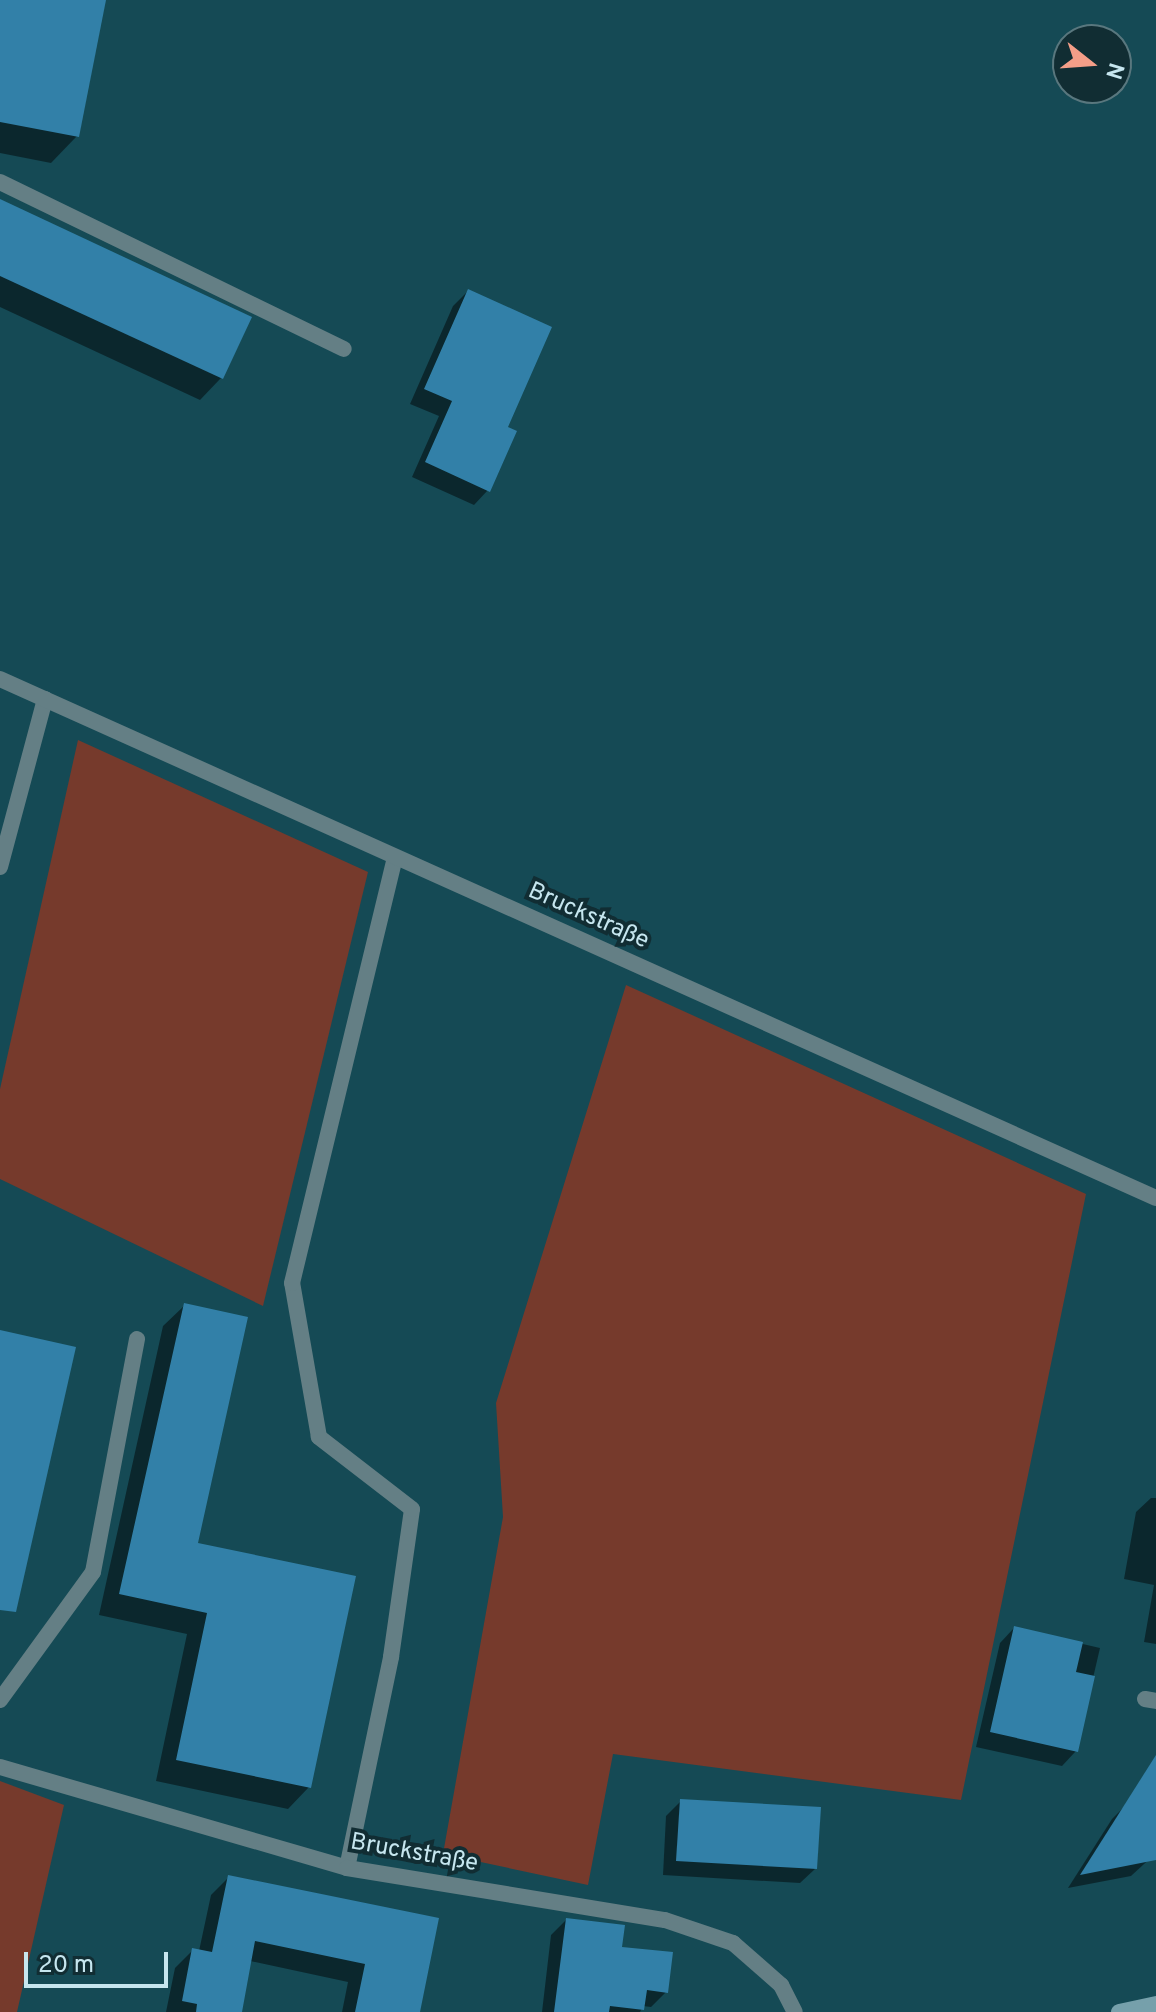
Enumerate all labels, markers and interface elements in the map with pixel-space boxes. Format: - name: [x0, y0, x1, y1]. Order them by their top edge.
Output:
- north arrow: [1052, 24, 1132, 104]
- text: N: [1098, 59, 1129, 82]
- street label: Bruckstraße: [523, 878, 653, 956]
- street label: Bruckstraße: [348, 1829, 480, 1879]
- scale bar: [28, 1936, 172, 1986]
- text: 20 m: [38, 1951, 94, 1981]

